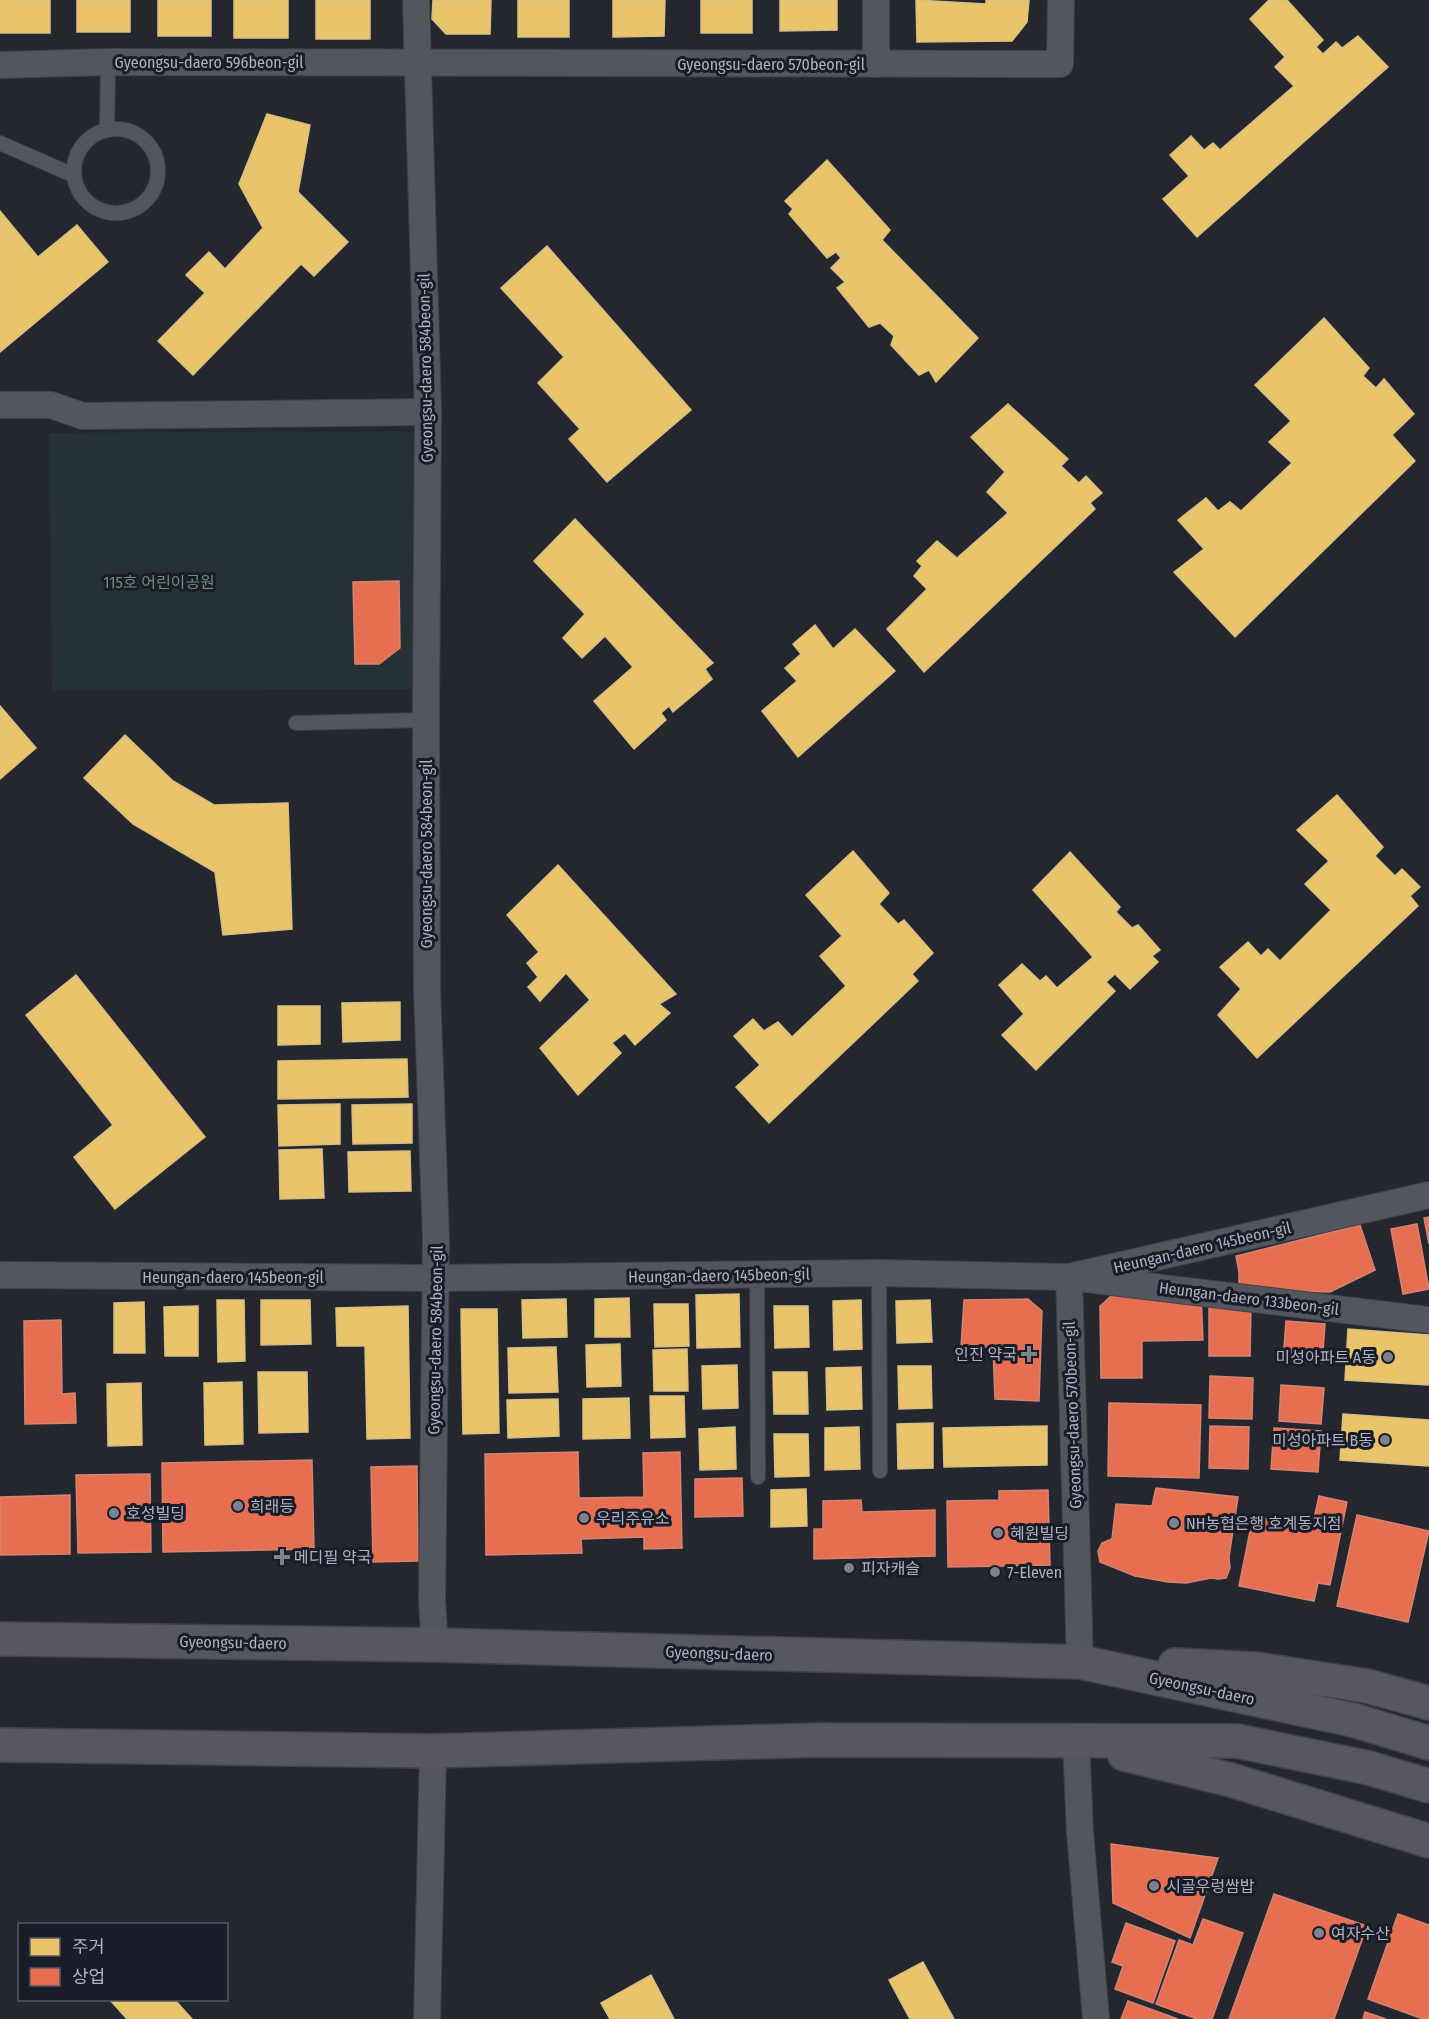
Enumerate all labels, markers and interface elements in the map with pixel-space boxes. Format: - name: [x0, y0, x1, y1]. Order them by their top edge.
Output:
- street label: Gyeongsu-daero 596beon-gil: [115, 53, 303, 72]
- street label: Gyeongsu-daero 570beon-gil: [677, 55, 865, 74]
- street label: Gyeongsu-daero 584beon-gil: [414, 273, 437, 463]
- park label: 115호 어린이공원: [103, 573, 215, 592]
- street label: Gyeongsu-daero 584beon-gil: [417, 759, 436, 949]
- street label: Heungan-daero 145beon-gil: [1112, 1218, 1293, 1277]
- street label: Gyeongsu-daero 584beon-gil: [424, 1245, 447, 1435]
- street label: Heungan-daero 145beon-gil: [628, 1264, 810, 1287]
- street label: Heungan-daero 145beon-gil: [142, 1268, 324, 1287]
- street label: Heungan-daero 133beon-gil: [1158, 1278, 1340, 1319]
- street label: Gyeongsu-daero 570beon-gil: [1060, 1321, 1085, 1509]
- place label: 인진 약국: [954, 1345, 1017, 1364]
- marker: 인진 약국: [1022, 1347, 1036, 1361]
- place label: 미성아파트 A동: [1276, 1348, 1376, 1367]
- marker: 미성아파트 A동: [1381, 1350, 1395, 1364]
- place label: 미성아파트 B동: [1272, 1431, 1373, 1450]
- marker: 미성아파트 B동: [1378, 1433, 1392, 1447]
- place label: 희래등: [250, 1497, 294, 1516]
- marker: 희래등: [231, 1499, 245, 1513]
- place label: 호성빌딩: [126, 1504, 185, 1523]
- marker: 호성빌딩: [107, 1506, 121, 1520]
- place label: 우리주유소: [596, 1509, 670, 1528]
- marker: 우리주유소: [577, 1511, 591, 1525]
- place label: NH농협은행 호계동지점: [1186, 1514, 1342, 1533]
- marker: NH농협은행 호계동지점: [1167, 1516, 1181, 1530]
- place label: 혜원빌딩: [1010, 1524, 1069, 1543]
- marker: 혜원빌딩: [991, 1526, 1005, 1540]
- place label: 메디필 약국: [294, 1548, 371, 1567]
- marker: 메디필 약국: [275, 1550, 289, 1564]
- place label: 피자캐슬: [861, 1559, 920, 1578]
- marker: 피자캐슬: [842, 1561, 856, 1575]
- place label: 7-Eleven: [1007, 1563, 1062, 1582]
- marker: 7-Eleven: [988, 1565, 1002, 1579]
- street label: Gyeongsu-daero: [179, 1632, 287, 1653]
- street label: Gyeongsu-daero: [665, 1642, 773, 1665]
- street label: Gyeongsu-daero: [1147, 1668, 1256, 1709]
- place label: 시골우렁쌈밥: [1166, 1877, 1255, 1896]
- marker: 시골우렁쌈밥: [1147, 1879, 1161, 1893]
- legend: [18, 1923, 228, 2001]
- place label: 여자수산: [1331, 1924, 1390, 1943]
- marker: 여자수산: [1312, 1926, 1326, 1940]
- text: 주거: [72, 1936, 105, 1958]
- text: 상업: [72, 1966, 105, 1988]

